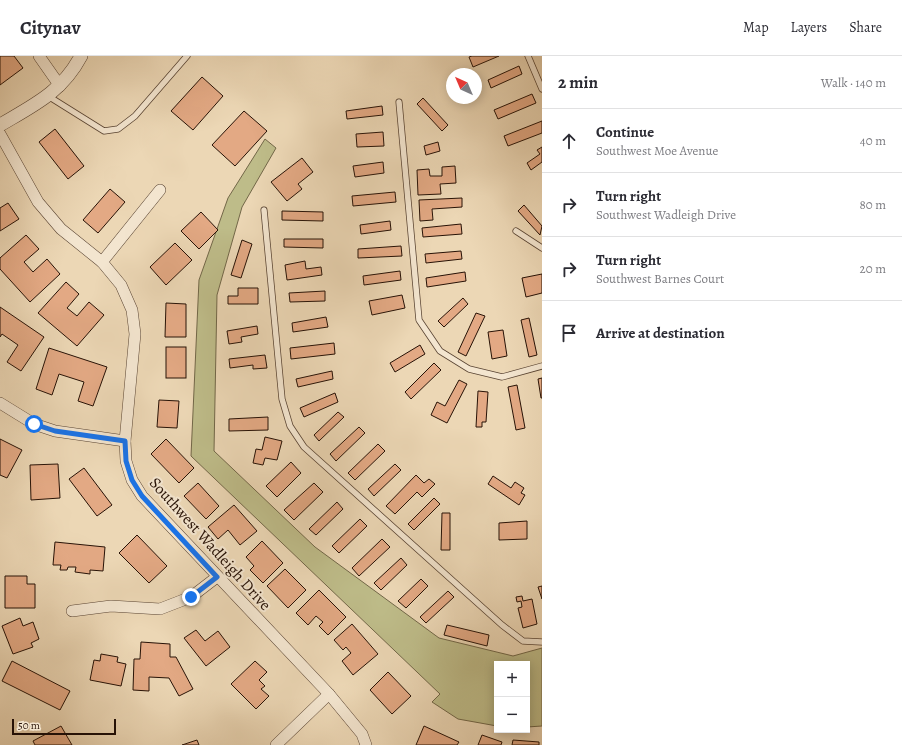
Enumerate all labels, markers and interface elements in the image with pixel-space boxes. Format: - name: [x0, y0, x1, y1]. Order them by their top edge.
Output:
- text: Citynav: [20, 15, 81, 41]
- text: Map: [743, 18, 769, 37]
- text: Layers: [791, 18, 827, 37]
- text: Share: [849, 18, 882, 37]
- north arrow: [446, 68, 482, 104]
- text: 2 min: [558, 71, 598, 94]
- text: Walk · 140 m: [821, 74, 886, 91]
- text: Continue: [596, 122, 654, 142]
- icon: ahead: [558, 130, 580, 152]
- text: 40 m: [860, 132, 886, 149]
- text: Southwest Moe Avenue: [596, 142, 718, 159]
- text: Turn right: [596, 186, 661, 206]
- icon: right: [558, 194, 580, 216]
- text: 80 m: [859, 196, 886, 213]
- text: Southwest Wadleigh Drive: [596, 206, 736, 223]
- text: Turn right: [596, 250, 661, 270]
- icon: right: [558, 258, 580, 280]
- text: 20 m: [860, 260, 886, 277]
- text: Southwest Barnes Court: [596, 270, 724, 287]
- icon: arrive: [558, 322, 580, 344]
- text: Arrive at destination: [596, 323, 725, 343]
- route start: [25, 415, 43, 433]
- street label: Southwest Wadleigh Drive: [144, 473, 276, 615]
- route end: [182, 588, 200, 606]
- map controls: [494, 661, 530, 733]
- button: +: [494, 661, 530, 697]
- button: −: [494, 697, 530, 733]
- scale bar: [12, 717, 116, 736]
- text: 50 m: [18, 718, 40, 733]

